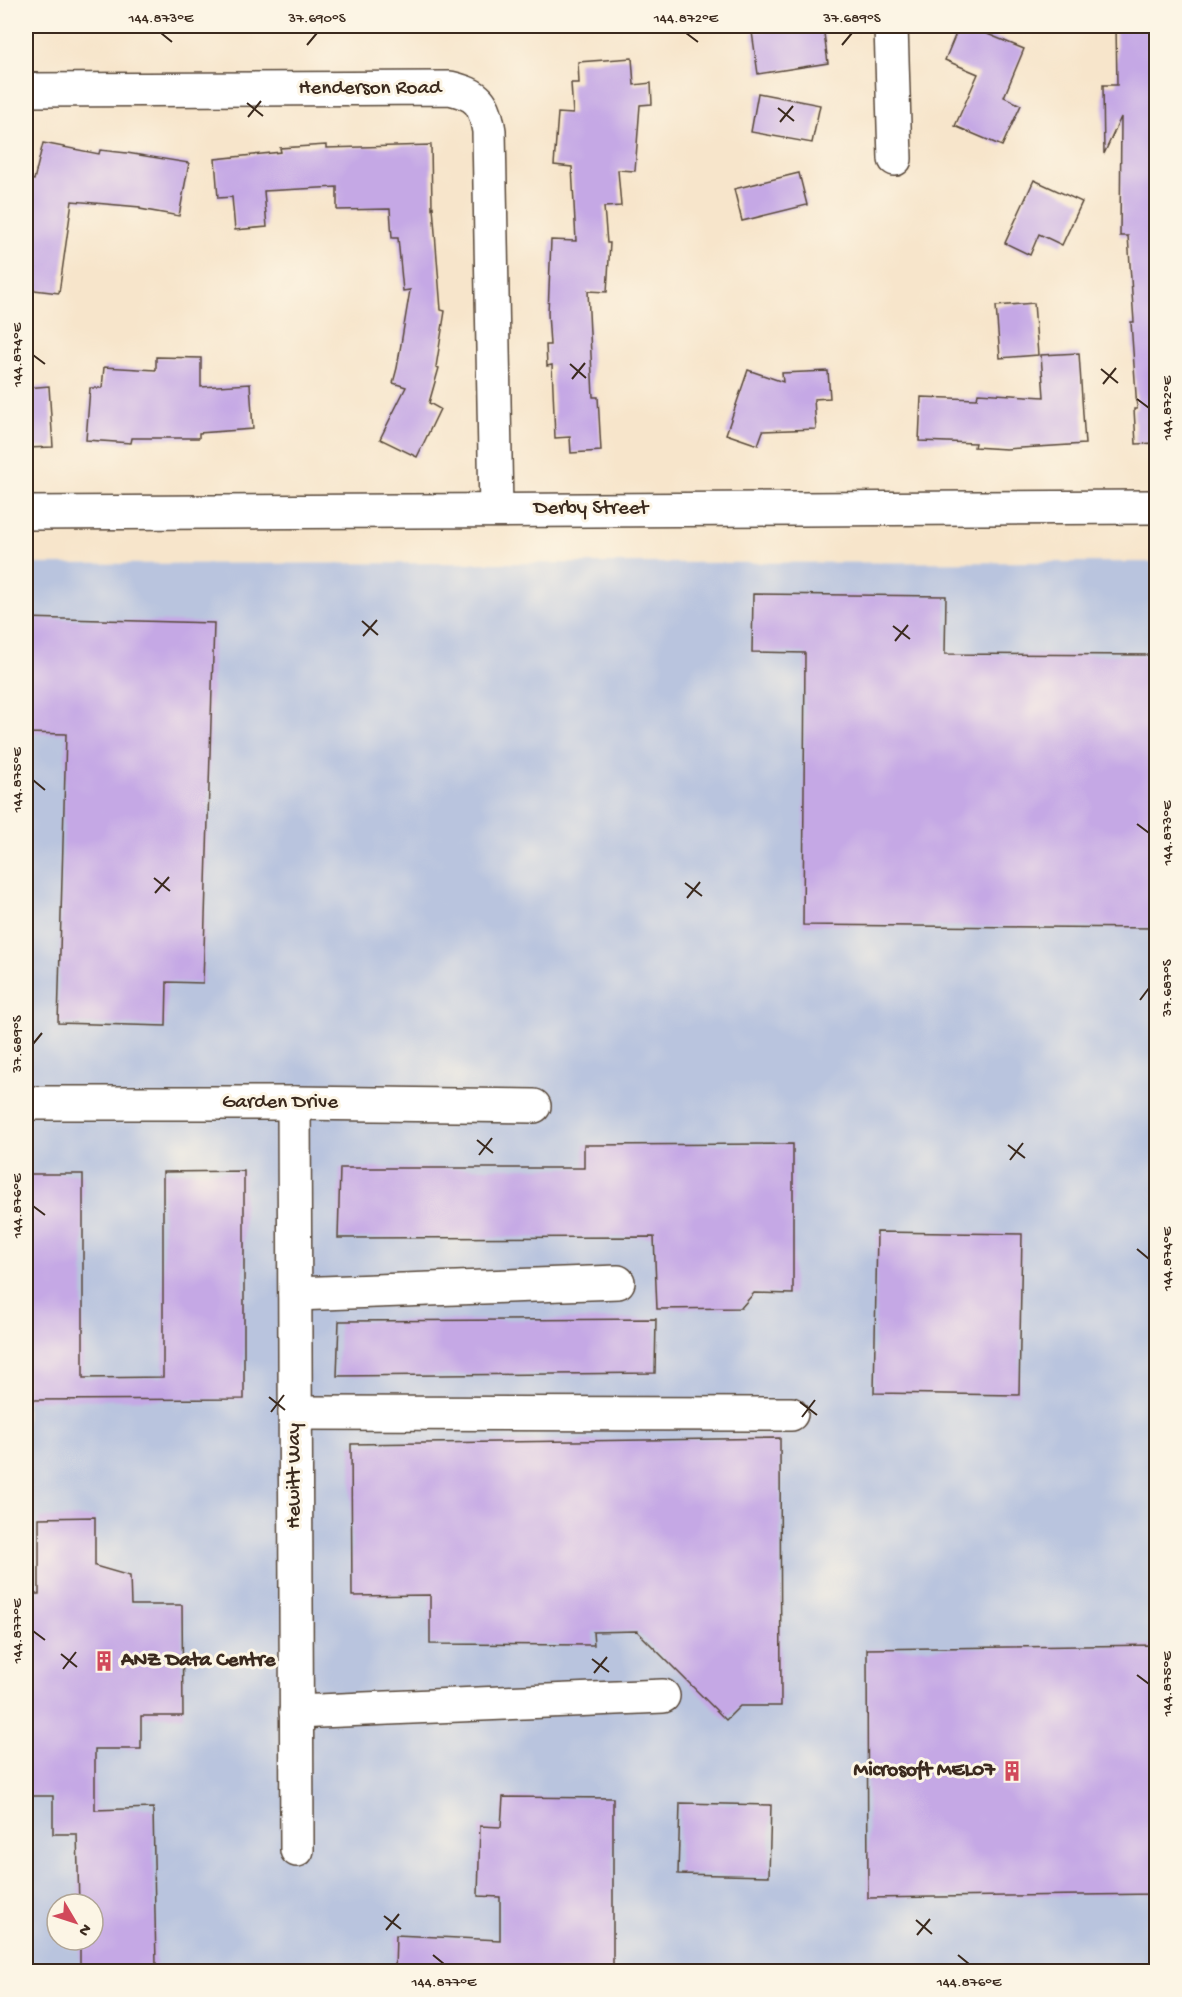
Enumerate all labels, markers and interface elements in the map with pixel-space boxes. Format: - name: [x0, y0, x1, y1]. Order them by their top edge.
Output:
- text: 144.873°E: [128, 10, 194, 28]
- text: 37.690°S: [287, 10, 346, 28]
- text: 144.872°E: [653, 10, 719, 28]
- text: 37.689°S: [822, 10, 881, 28]
- street label: Henderson Road: [299, 77, 443, 102]
- text: 144.874°E: [9, 322, 27, 388]
- text: 144.872°E: [1159, 375, 1177, 441]
- street label: Derby Street: [532, 497, 651, 522]
- text: 144.875°E: [9, 747, 27, 813]
- text: 144.873°E: [1159, 800, 1177, 866]
- text: 37.687°S: [1159, 959, 1177, 1018]
- text: 37.689°S: [9, 1015, 27, 1074]
- street label: Garden Drive: [222, 1091, 339, 1116]
- text: 144.876°E: [9, 1173, 27, 1239]
- text: 144.874°E: [1159, 1226, 1177, 1292]
- street label: Hewitt Way: [283, 1423, 308, 1529]
- text: 144.877°E: [9, 1598, 27, 1664]
- building icon: ANZ Data Centre: [92, 1649, 116, 1673]
- place label: ANZ Data Centre: [120, 1649, 276, 1674]
- text: 144.875°E: [1159, 1651, 1177, 1717]
- place label: Microsoft MEL07: [854, 1759, 996, 1784]
- building icon: Microsoft MEL07: [1000, 1759, 1024, 1783]
- north arrow: [45, 1892, 105, 1952]
- text: N: [73, 1919, 95, 1940]
- text: 144.877°E: [411, 1974, 477, 1992]
- text: 144.876°E: [936, 1974, 1002, 1992]

